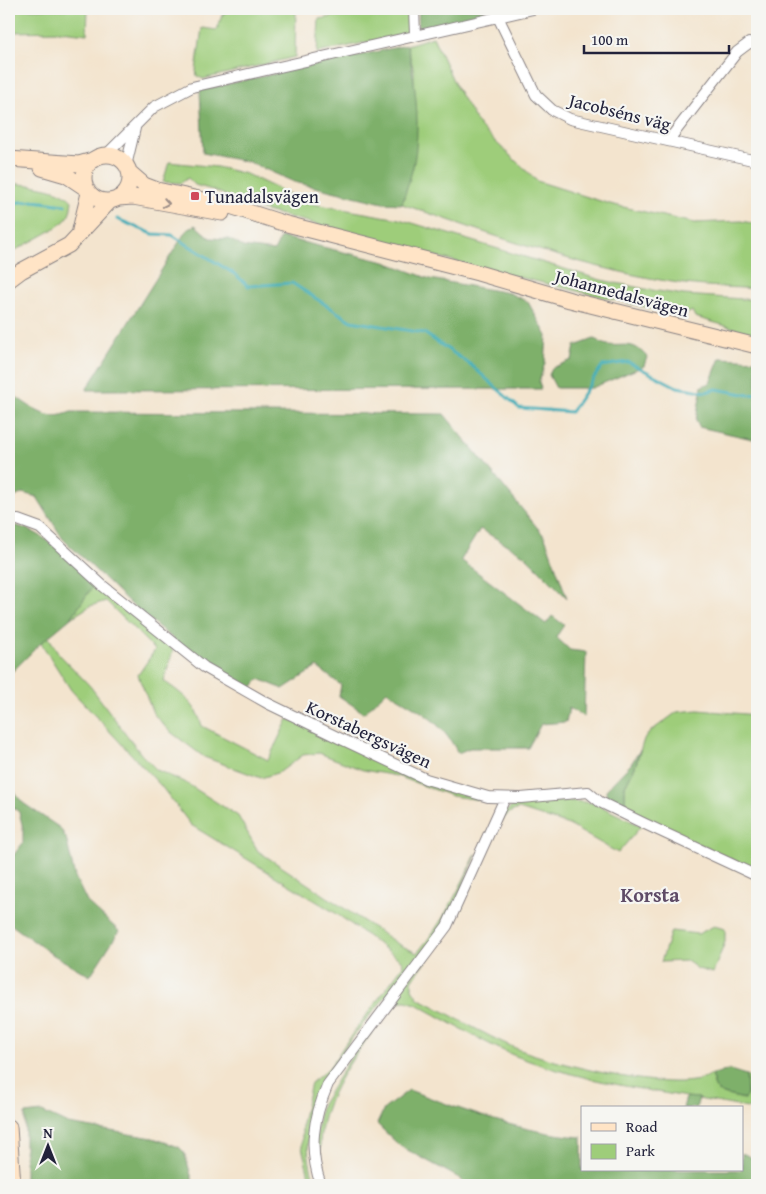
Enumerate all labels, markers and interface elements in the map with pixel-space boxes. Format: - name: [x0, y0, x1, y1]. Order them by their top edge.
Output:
- scale bar: [584, 22, 728, 54]
- text: 100 m: [591, 29, 629, 50]
- street label: Jacobséns väg: [564, 86, 674, 138]
- place label: Tunadalsvägen: [205, 183, 319, 210]
- marker: Tunadalsvägen: [189, 190, 201, 202]
- one-way arrow: [162, 197, 170, 207]
- street label: Johannedalsvägen: [550, 262, 692, 324]
- street label: Korstabergsvägen: [302, 693, 436, 775]
- district label: Korsta: [621, 880, 680, 909]
- legend: [581, 1106, 744, 1172]
- text: Road: [626, 1116, 657, 1137]
- north arrow: [22, 1122, 72, 1172]
- text: N: [43, 1123, 53, 1143]
- text: Park: [626, 1140, 655, 1161]

